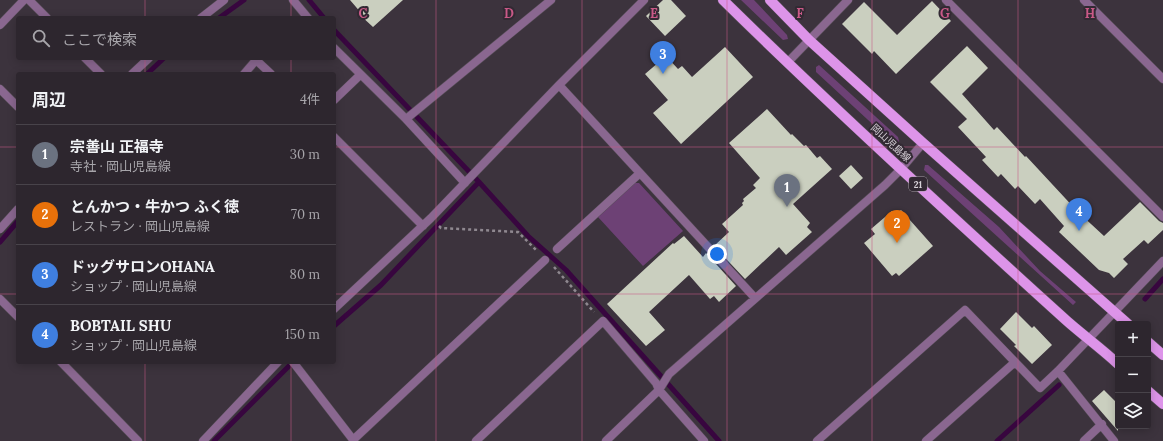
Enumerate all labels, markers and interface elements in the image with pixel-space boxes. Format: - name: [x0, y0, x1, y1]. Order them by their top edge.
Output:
- text: C: [359, 5, 368, 22]
- text: D: [504, 5, 514, 22]
- text: E: [650, 5, 658, 22]
- text: F: [796, 5, 804, 22]
- text: G: [940, 5, 950, 22]
- text: H: [1085, 5, 1095, 22]
- search box: [16, 16, 336, 60]
- icon: search: [30, 27, 52, 49]
- text: ここで検索: [62, 30, 137, 49]
- pin: 3: [650, 41, 676, 74]
- text: 周辺: [32, 89, 66, 111]
- text: 4件: [300, 91, 320, 108]
- street label: 岡山児島線: [868, 121, 914, 165]
- text: 宗善山 正福寺: [70, 137, 164, 156]
- text: 1: [42, 146, 48, 163]
- text: 30 m: [290, 146, 320, 163]
- text: 寺社 · 岡山児島線: [70, 158, 171, 175]
- pin: 1: [774, 174, 800, 207]
- road number: 21: [909, 177, 927, 191]
- text: とんかつ・牛かつ ふく徳: [70, 197, 239, 216]
- pin: 4: [1066, 198, 1092, 231]
- text: 2: [42, 206, 48, 223]
- text: 70 m: [291, 206, 320, 223]
- pin: 2: [884, 210, 910, 243]
- text: レストラン · 岡山児島線: [70, 218, 210, 235]
- your location: [707, 244, 727, 264]
- text: ドッグサロンOHANA: [70, 257, 215, 276]
- text: 3: [41, 266, 49, 283]
- text: 80 m: [290, 266, 320, 283]
- text: ショップ · 岡山児島線: [70, 278, 197, 295]
- text: BOBTAIL SHU: [70, 316, 171, 335]
- map controls: [1115, 321, 1151, 429]
- button: +: [1115, 321, 1151, 357]
- text: 4: [41, 326, 49, 343]
- text: 150 m: [285, 326, 320, 343]
- text: ショップ · 岡山児島線: [70, 337, 197, 354]
- button: −: [1115, 357, 1151, 393]
- button: layers: [1115, 393, 1151, 429]

